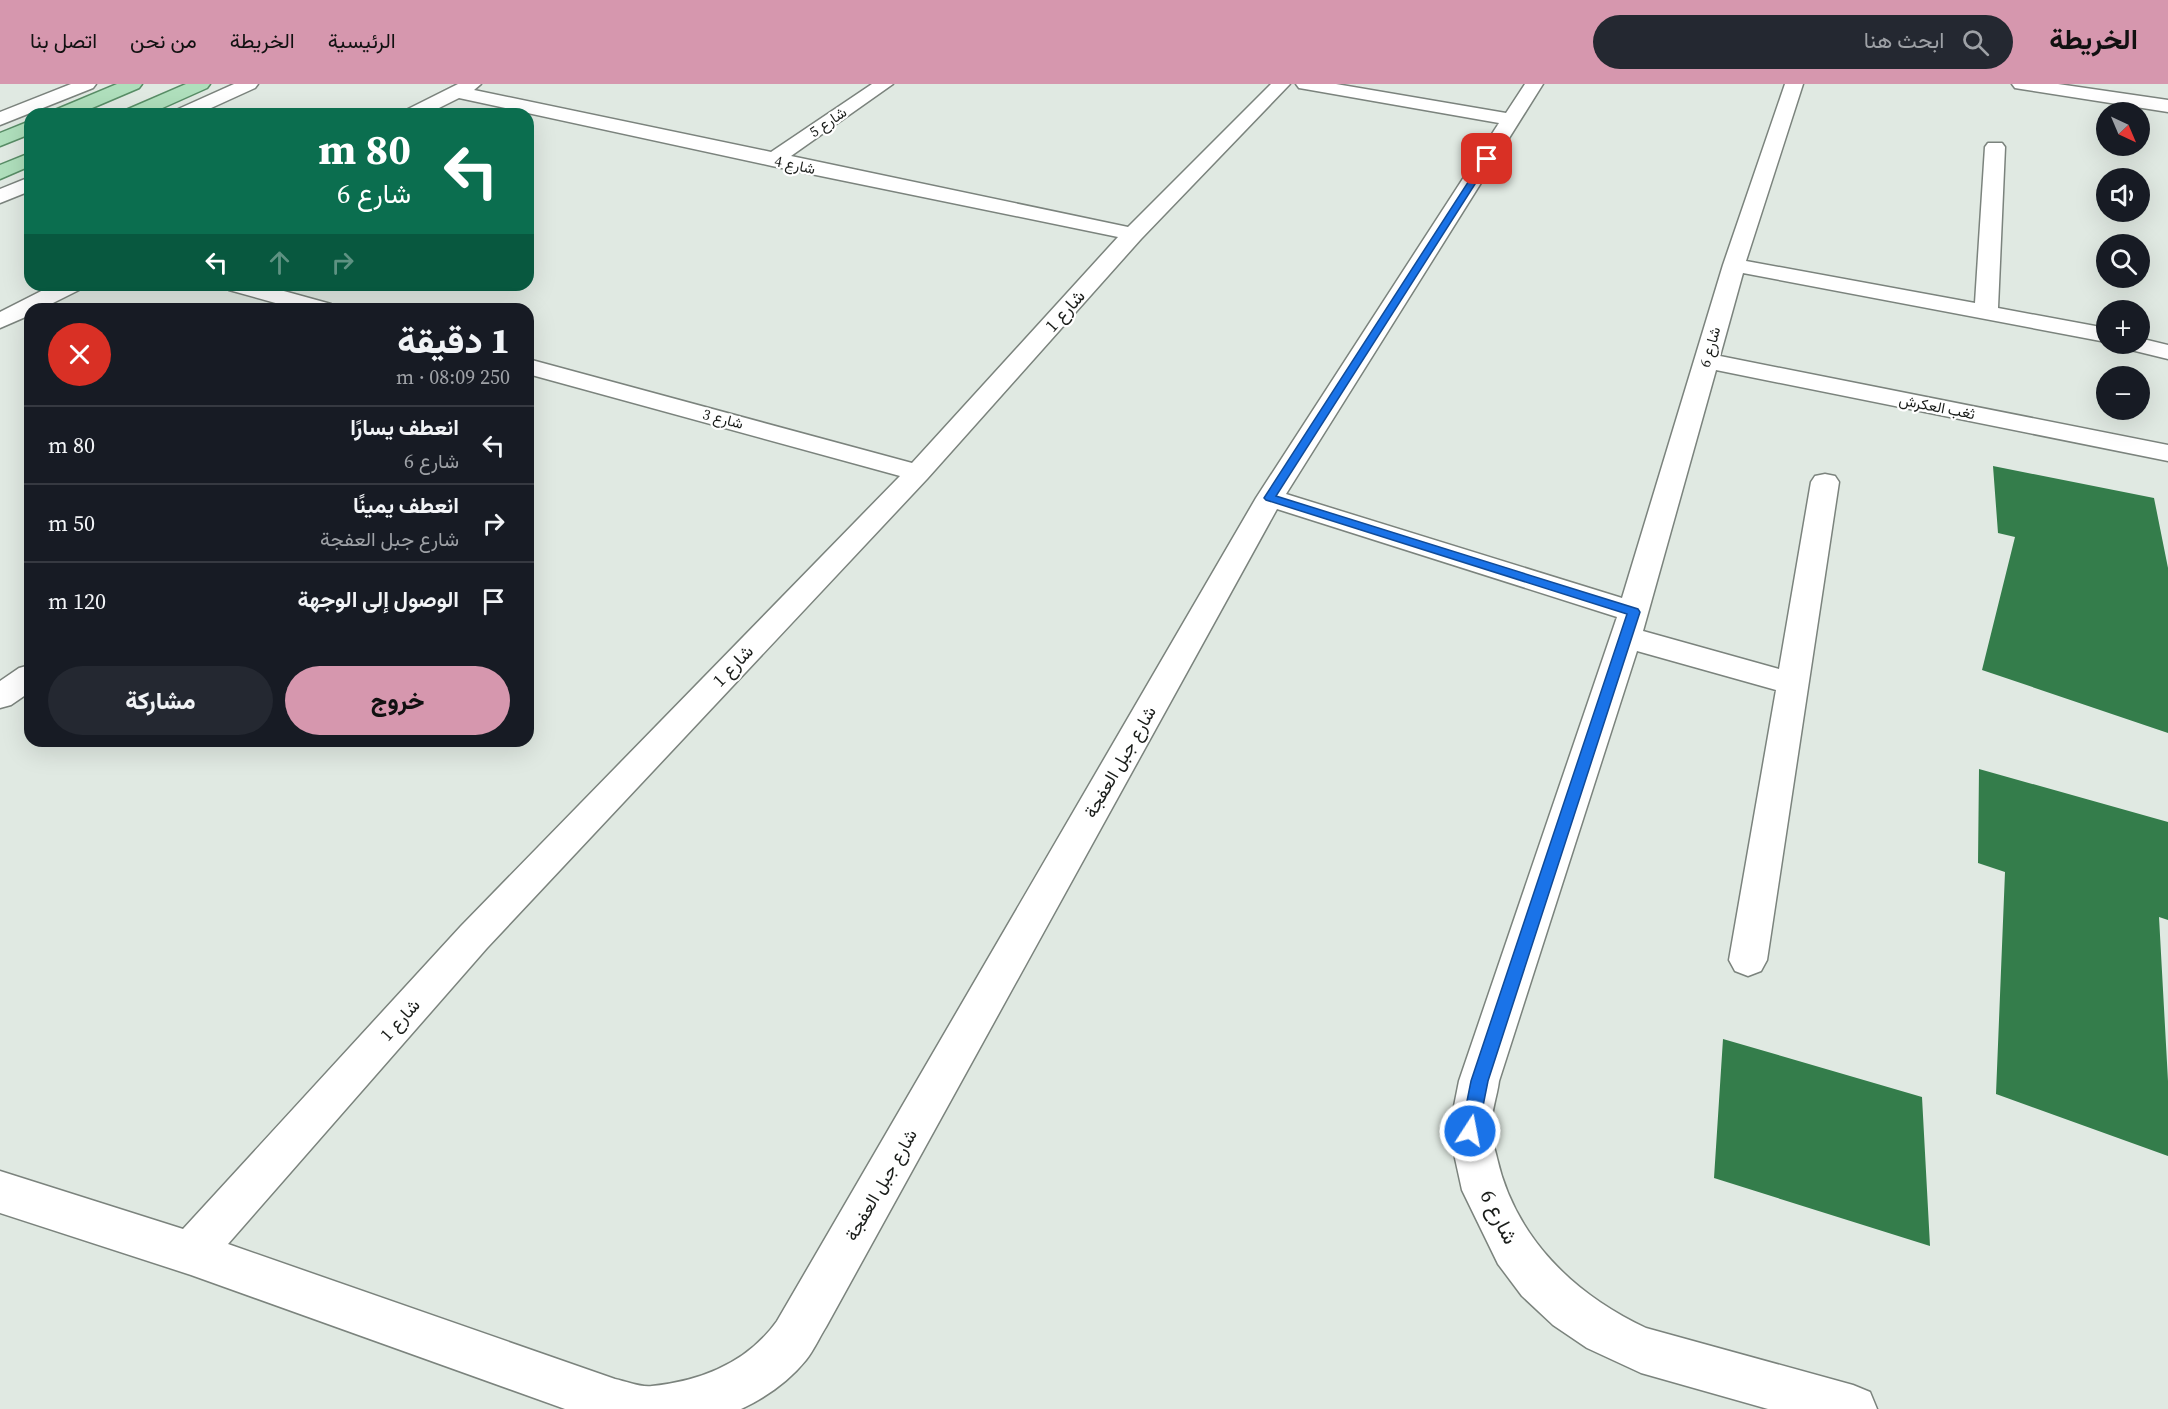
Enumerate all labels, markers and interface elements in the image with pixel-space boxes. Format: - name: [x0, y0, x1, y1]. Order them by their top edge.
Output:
- search box: [1593, 15, 2013, 69]
- text: الخريطة: [2049, 20, 2138, 58]
- text: ابحث هنا: [1864, 25, 1944, 55]
- text: اتصل بنا: [30, 26, 97, 55]
- text: من نحن: [130, 26, 197, 55]
- text: الخريطة: [230, 26, 295, 55]
- text: الرئيسية: [328, 26, 396, 55]
- icon: search: [1959, 26, 1992, 59]
- street label: شارع 5: [805, 101, 851, 143]
- north arrow: [2096, 102, 2150, 156]
- map controls: [2096, 102, 2150, 420]
- text: 80 m: [318, 120, 411, 178]
- icon: left: [432, 132, 510, 210]
- pin: [1461, 133, 1512, 184]
- icon: arrive: [1470, 142, 1503, 175]
- street label: شارع 4: [773, 150, 818, 180]
- button: sound: [2096, 168, 2150, 222]
- text: شارع 6: [337, 175, 411, 212]
- button: search: [2096, 234, 2150, 288]
- icon: left: [200, 246, 233, 279]
- icon: ahead: [263, 246, 296, 279]
- icon: right: [326, 246, 359, 279]
- street label: شارع 1: [1039, 284, 1090, 337]
- button: +: [2096, 300, 2150, 354]
- text: 1 دقيقة: [397, 316, 510, 365]
- button: close: [48, 323, 111, 386]
- street label: شارع 6: [1694, 324, 1726, 370]
- text: 250 m · 08:09: [396, 363, 510, 391]
- button: −: [2096, 366, 2150, 420]
- street label: ثغب العكرش: [1897, 389, 1977, 424]
- street label: شارع 3: [700, 403, 746, 435]
- text: انعطف يسارًا: [350, 412, 459, 442]
- icon: left: [477, 429, 510, 462]
- text: 80 m: [48, 430, 95, 460]
- text: شارع 6: [404, 447, 459, 475]
- text: انعطف يمينًا: [353, 490, 459, 520]
- icon: right: [477, 507, 510, 540]
- text: 50 m: [48, 508, 95, 538]
- text: شارع جبل العفجة: [320, 525, 459, 553]
- text: الوصول إلى الوجهة: [297, 584, 459, 614]
- icon: arrive: [477, 585, 510, 618]
- text: 120 m: [48, 586, 106, 616]
- street label: شارع 1: [706, 639, 759, 692]
- button: مشاركة: [48, 666, 273, 735]
- button: خروج: [285, 666, 510, 735]
- street label: شارع جبل العفجة: [1077, 701, 1162, 822]
- street label: شارع 1: [374, 993, 425, 1046]
- position arrow: [1438, 1099, 1502, 1163]
- street label: شارع جبل العفجة: [838, 1124, 923, 1245]
- street label: شارع 6: [1473, 1185, 1525, 1249]

